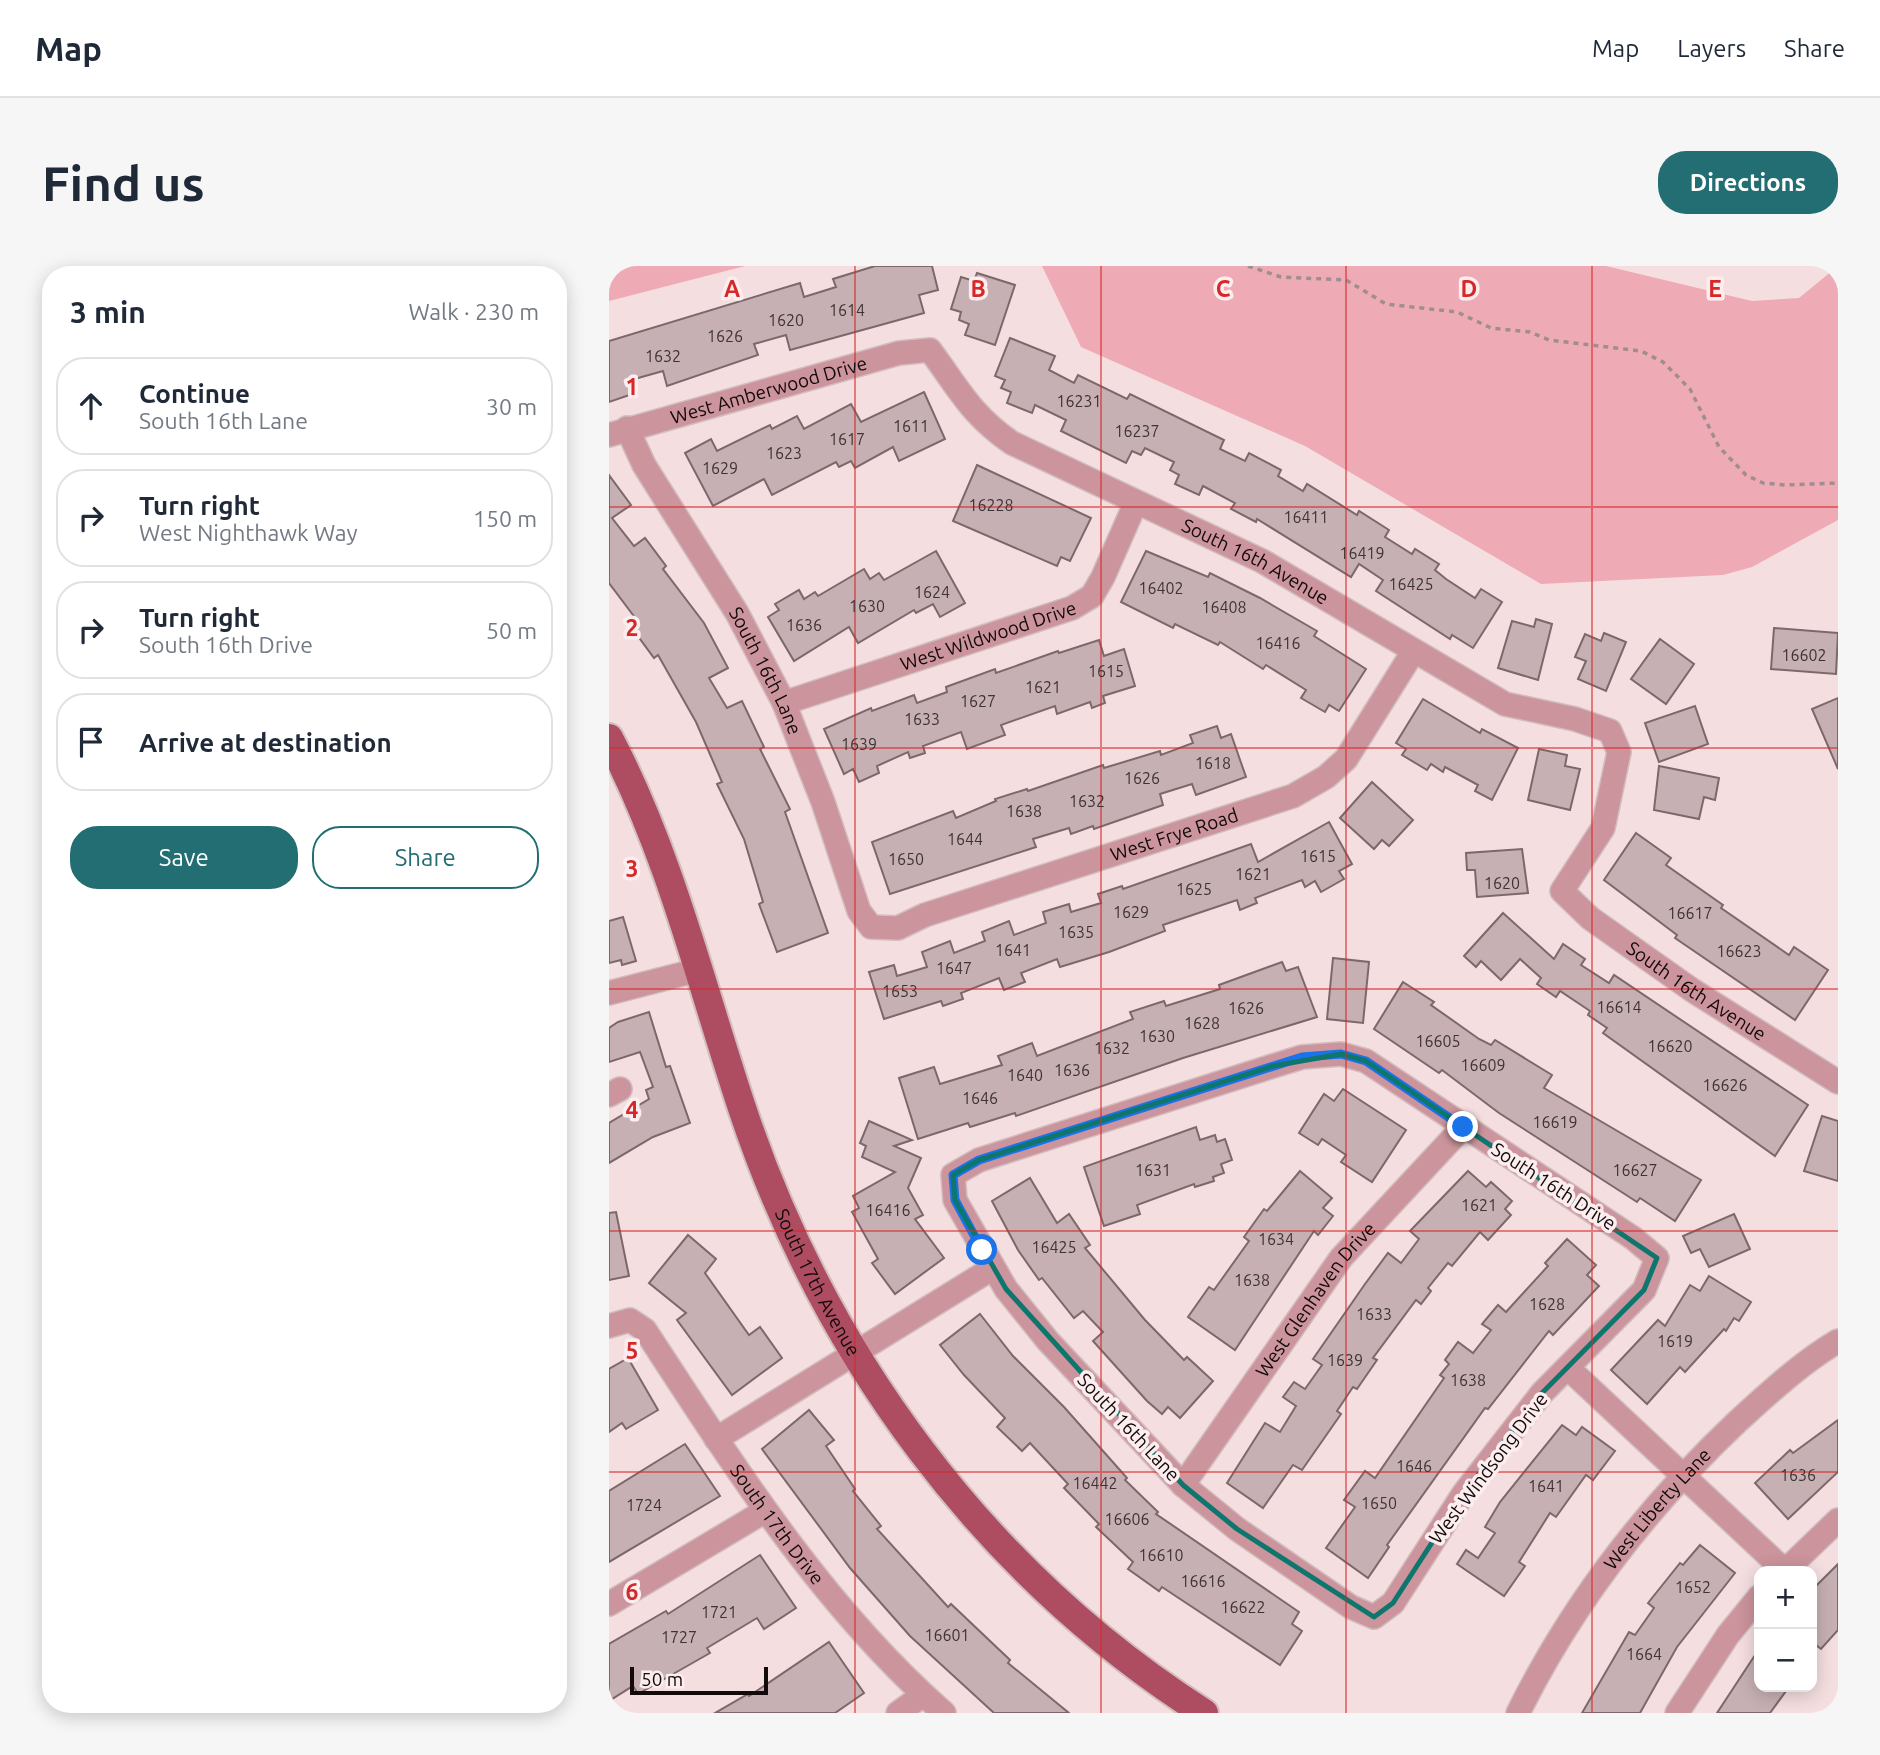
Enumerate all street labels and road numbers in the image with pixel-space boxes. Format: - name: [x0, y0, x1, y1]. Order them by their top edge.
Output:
- street label: West Amberwood Drive: [668, 352, 870, 428]
- street label: South 16th Avenue: [1178, 514, 1333, 609]
- street label: West Wildwood Drive: [897, 596, 1079, 675]
- street label: South 16th Lane: [725, 603, 806, 738]
- street label: West Frye Road: [1107, 804, 1241, 865]
- street label: South 16th Avenue: [1623, 937, 1770, 1045]
- street label: South 16th Drive: [1488, 1138, 1620, 1234]
- street label: South 17th Avenue: [771, 1205, 865, 1360]
- street label: West Glenhaven Drive: [1251, 1218, 1380, 1381]
- street label: South 16th Lane: [1073, 1368, 1185, 1486]
- street label: West Windsong Drive: [1424, 1388, 1552, 1548]
- street label: West Liberty Lane: [1599, 1443, 1715, 1574]
- street label: South 17th Drive: [726, 1460, 829, 1589]

